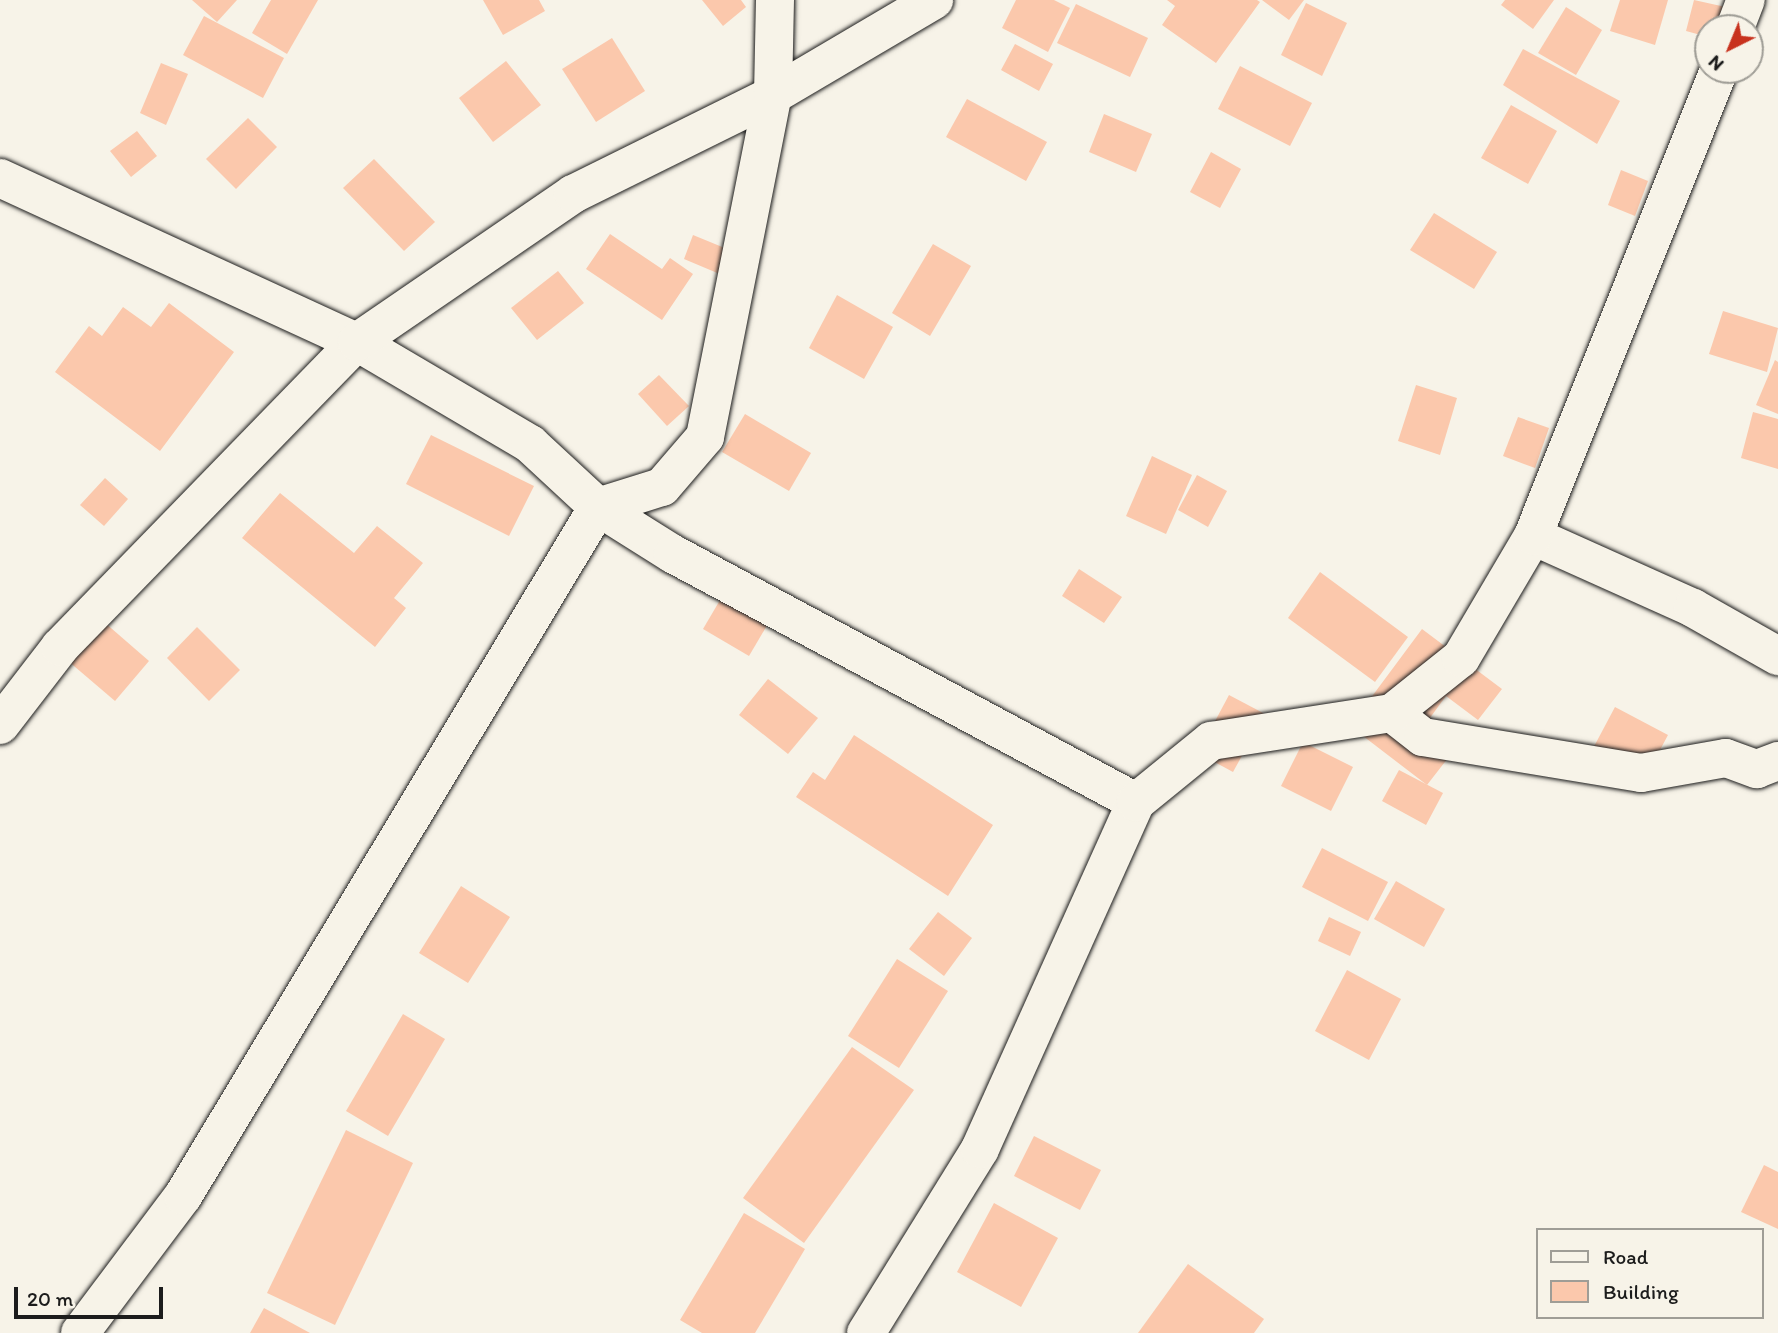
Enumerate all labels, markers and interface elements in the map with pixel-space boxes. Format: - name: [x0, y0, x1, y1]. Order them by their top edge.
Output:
- north arrow: [1694, 14, 1764, 84]
- text: N: [1703, 50, 1728, 76]
- legend: [1536, 1228, 1764, 1319]
- text: Road: [1603, 1244, 1648, 1269]
- scale bar: [18, 1274, 166, 1318]
- text: Building: [1603, 1279, 1679, 1304]
- text: 20 m: [27, 1286, 73, 1311]

